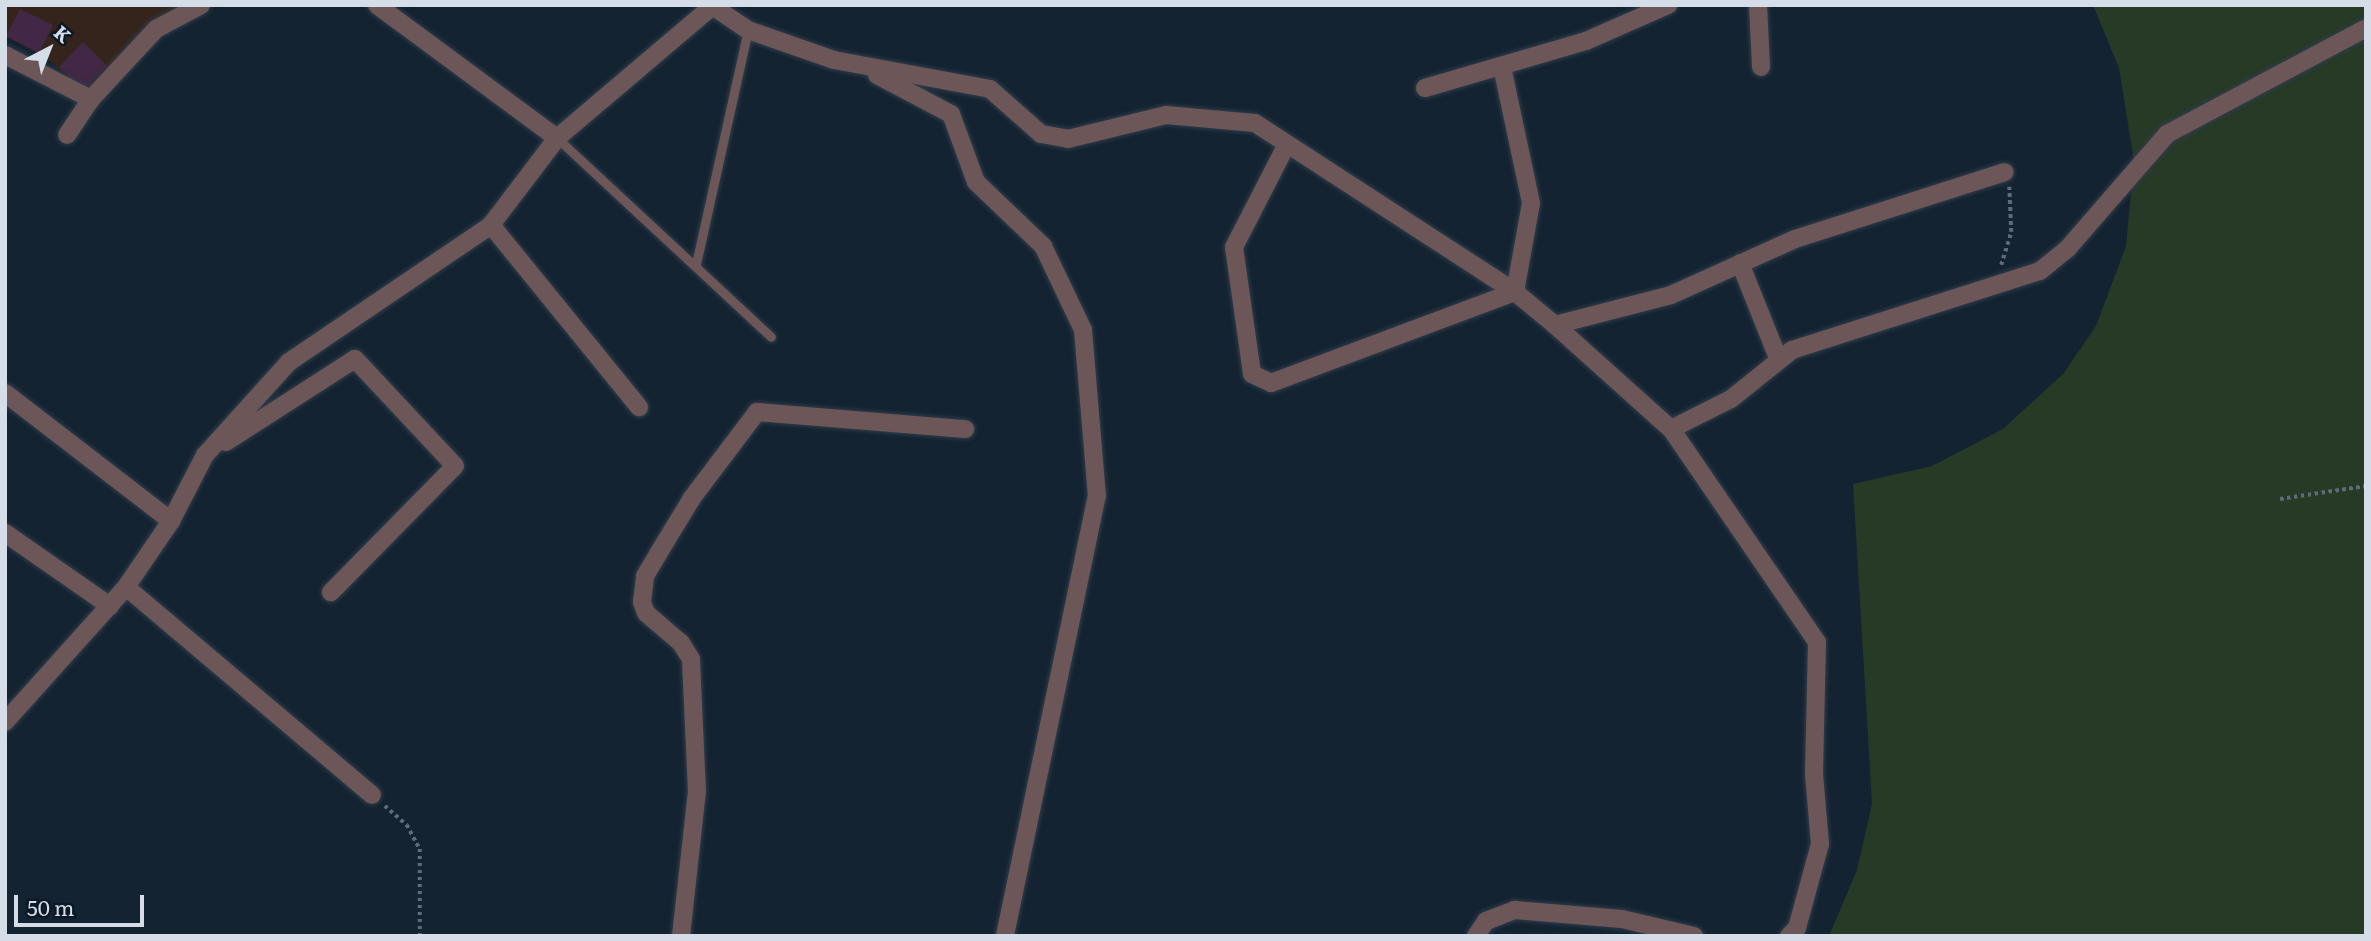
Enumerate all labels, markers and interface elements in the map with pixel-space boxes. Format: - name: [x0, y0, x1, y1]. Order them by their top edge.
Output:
- north arrow: [14, 14, 84, 84]
- text: K: [48, 18, 78, 49]
- scale bar: [18, 881, 147, 925]
- text: 50 m: [27, 891, 74, 922]

